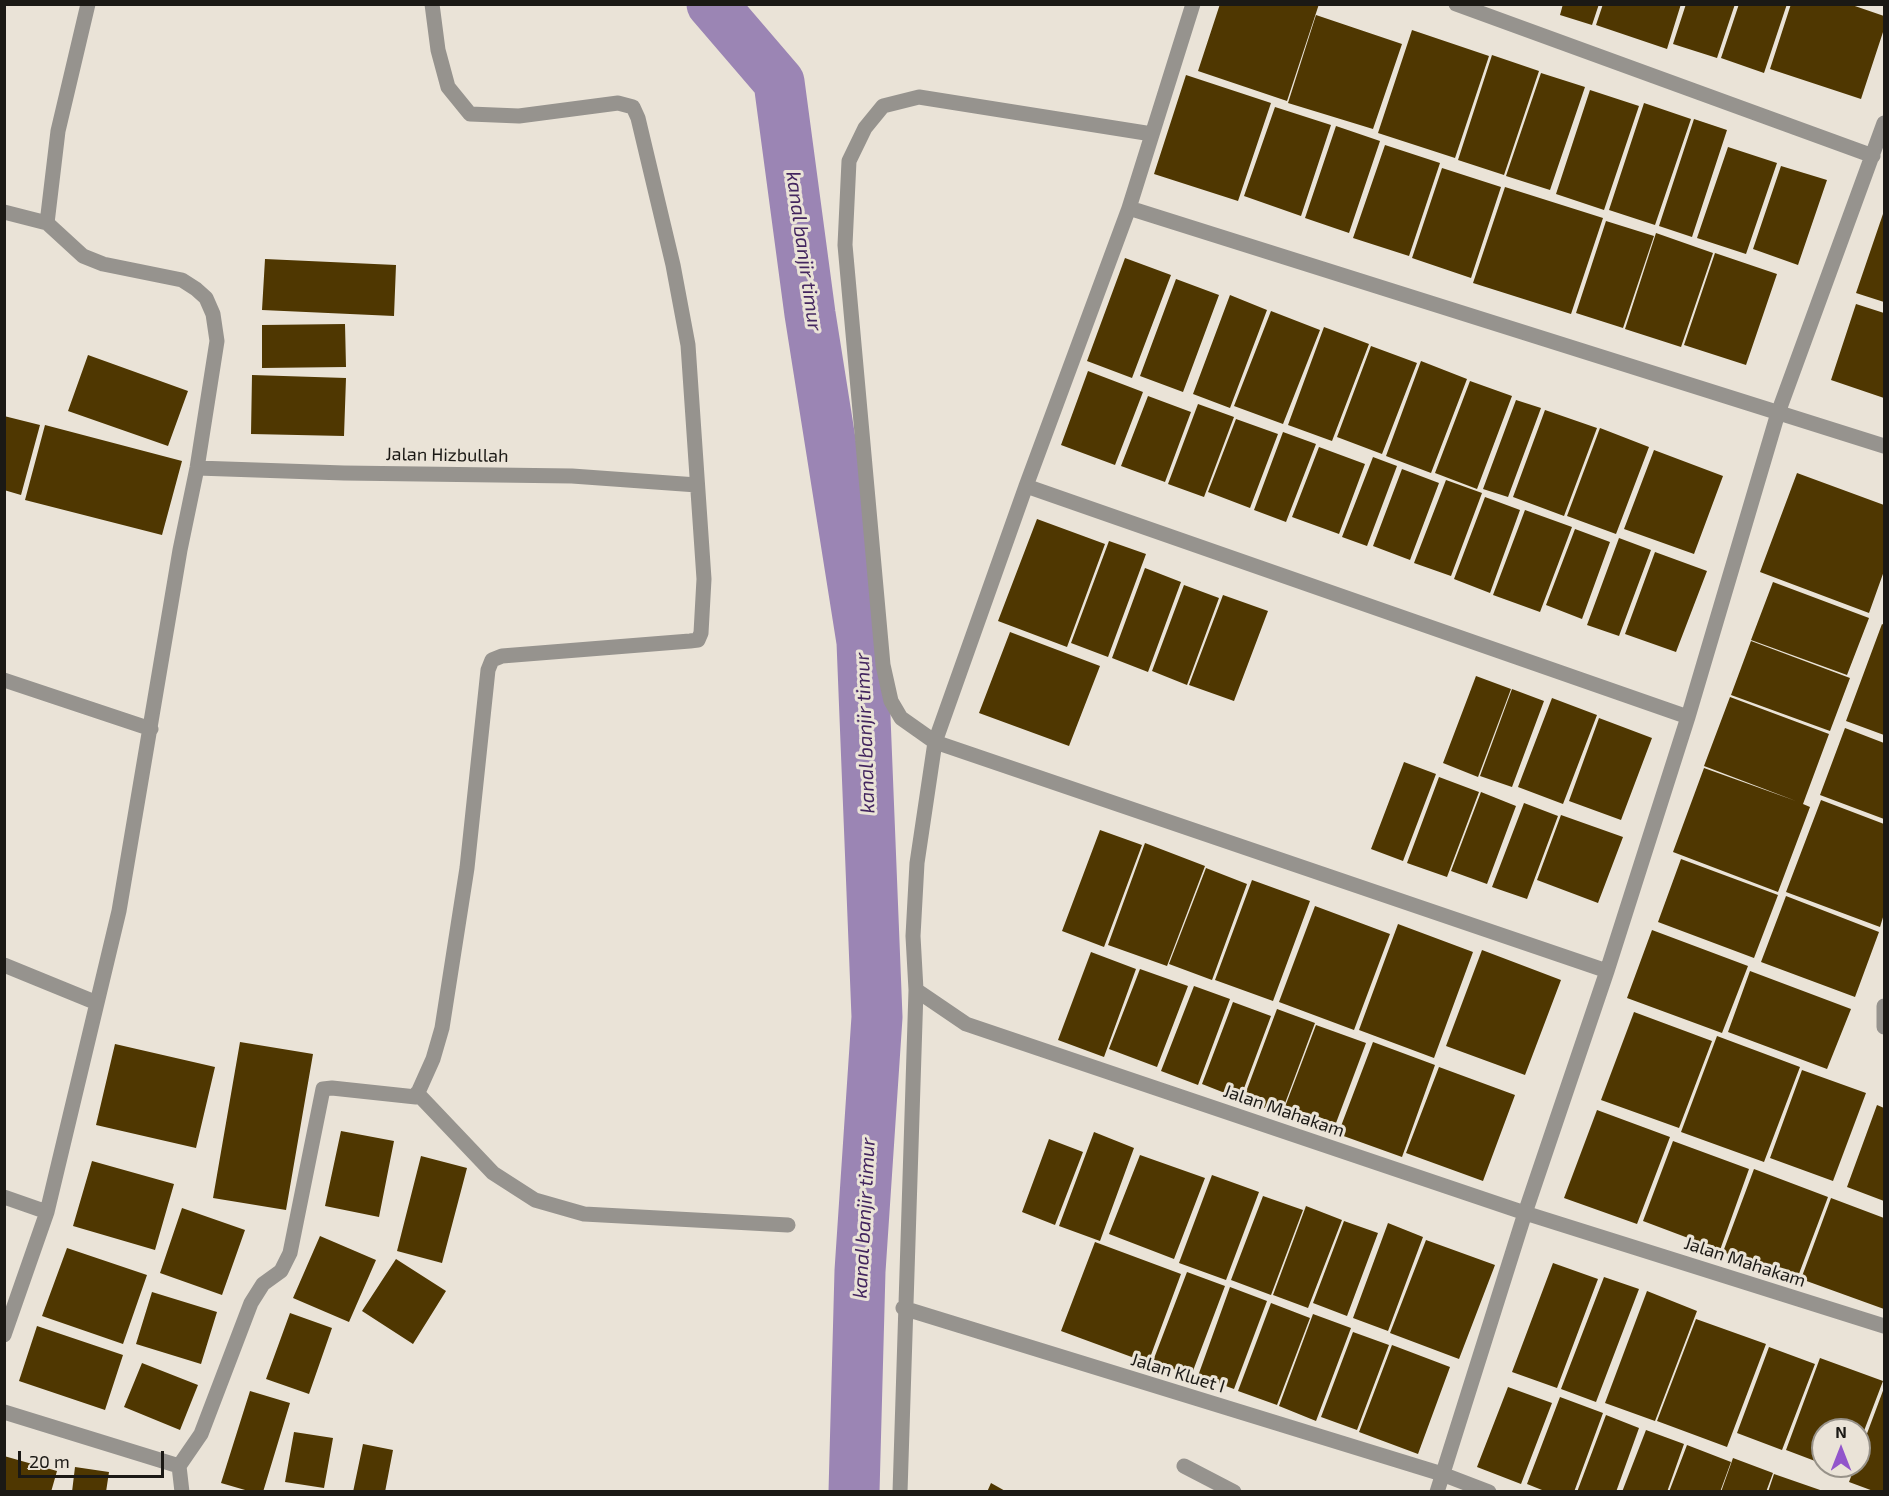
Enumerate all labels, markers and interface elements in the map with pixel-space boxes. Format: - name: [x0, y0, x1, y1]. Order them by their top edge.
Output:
- water label: kanal banjir timur: [781, 170, 827, 332]
- street label: Jalan Hizbullah: [385, 443, 509, 467]
- water label: kanal banjir timur: [850, 652, 880, 814]
- street label: Jalan Mahakam: [1221, 1080, 1347, 1142]
- water label: kanal banjir timur: [848, 1137, 880, 1299]
- street label: Jalan Mahakam: [1681, 1232, 1809, 1292]
- street label: Jalan Kluet I: [1128, 1348, 1228, 1398]
- north arrow: [1811, 1418, 1871, 1478]
- text: N: [1835, 1422, 1847, 1441]
- scale bar: [21, 1439, 166, 1477]
- text: 20 m: [29, 1450, 70, 1472]

